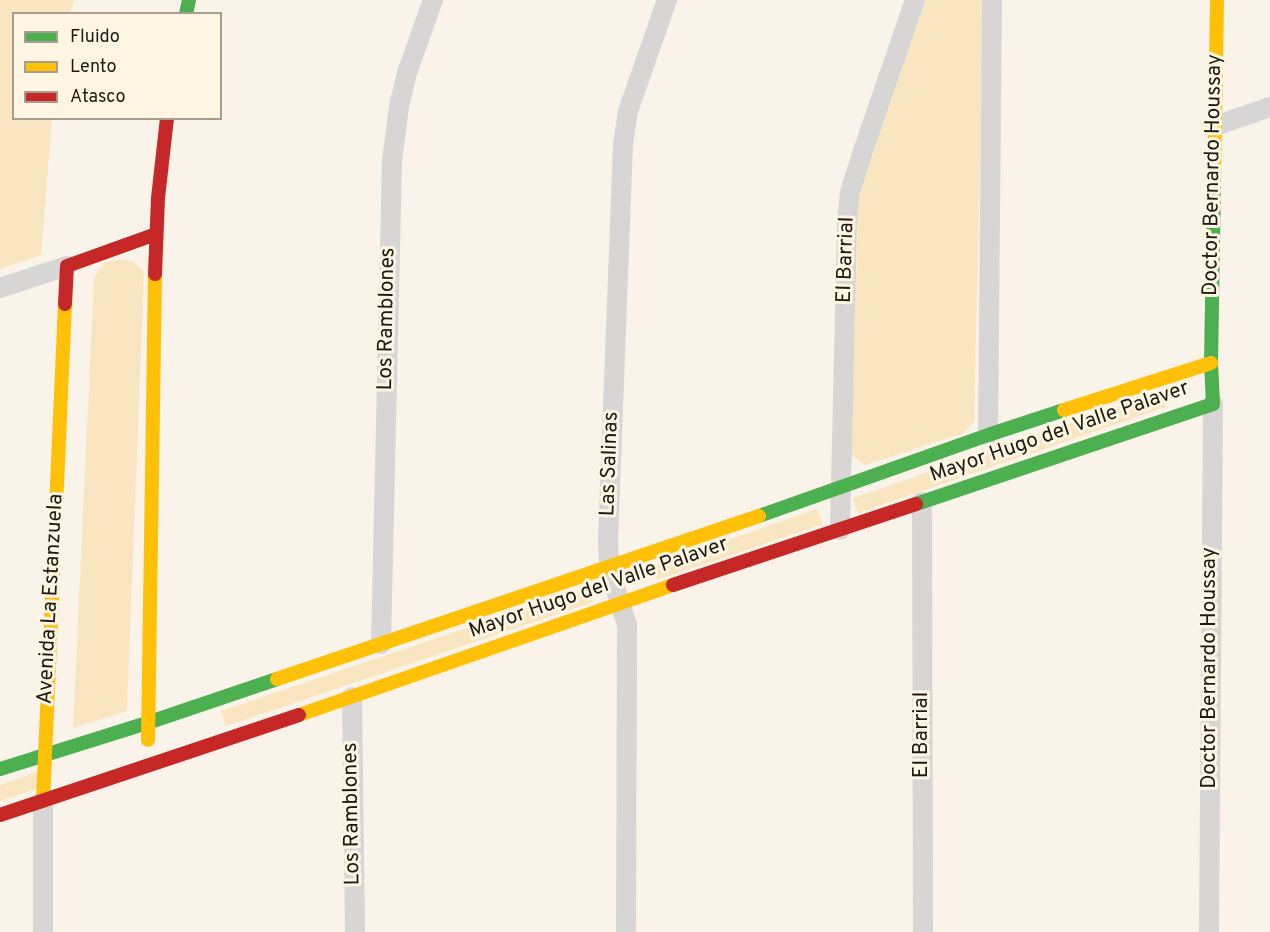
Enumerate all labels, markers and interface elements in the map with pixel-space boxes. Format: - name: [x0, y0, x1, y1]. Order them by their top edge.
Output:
- legend: [12, 12, 222, 120]
- text: Fluido: [70, 26, 120, 49]
- street label: Doctor Bernardo Houssay: [1199, 54, 1229, 296]
- text: Lento: [70, 56, 116, 79]
- text: Atasco: [70, 86, 126, 109]
- street label: El Barrial: [833, 216, 861, 304]
- street label: Los Ramblones: [374, 247, 402, 391]
- street label: Mayor Hugo del Valle Palaver: [927, 377, 1193, 489]
- street label: Las Salinas: [597, 411, 625, 517]
- street label: Avenida La Estanzuela: [34, 493, 70, 705]
- street label: Mayor Hugo del Valle Palaver: [466, 533, 732, 645]
- street label: Doctor Bernardo Houssay: [1198, 547, 1224, 789]
- street label: El Barrial: [910, 692, 936, 778]
- street label: Los Ramblones: [339, 742, 367, 886]

